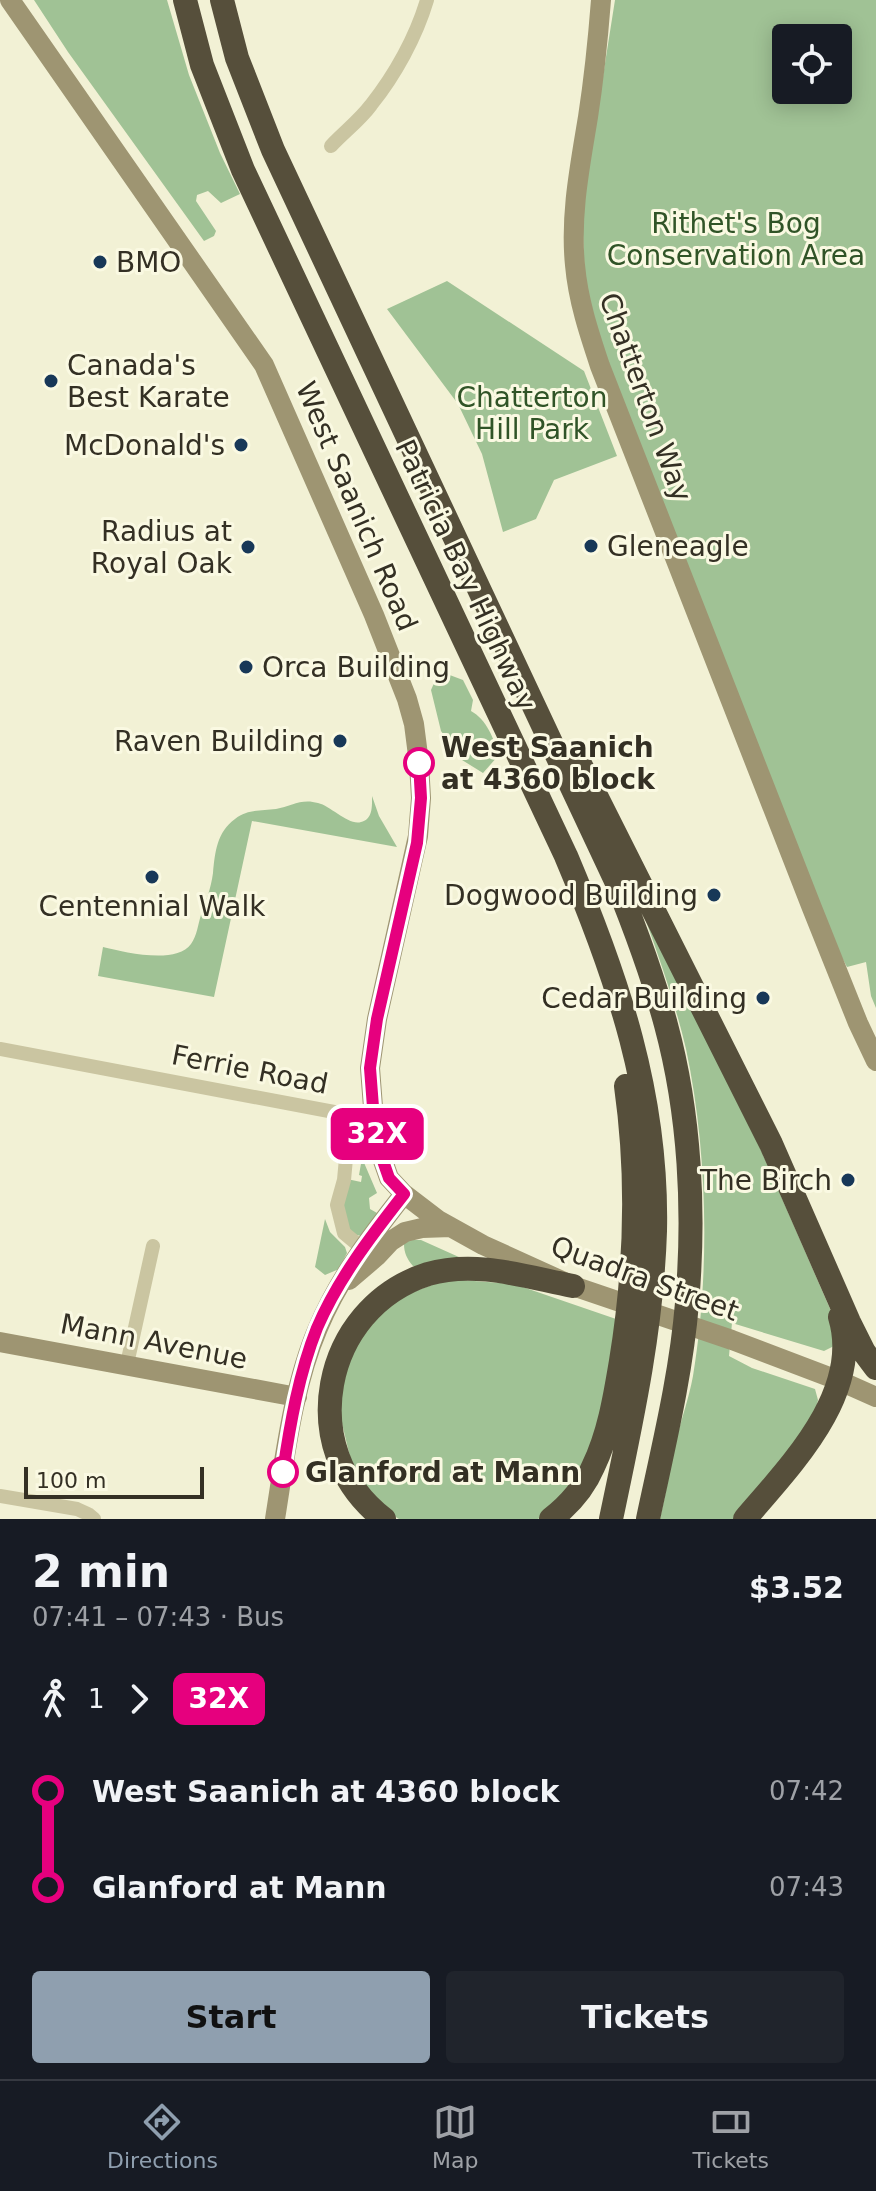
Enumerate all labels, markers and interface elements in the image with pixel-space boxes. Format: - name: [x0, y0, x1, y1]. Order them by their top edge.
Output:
- map controls: [772, 24, 852, 104]
- button: locate: [772, 24, 852, 104]
- park label: Rithet's Bog Conservation Area: [607, 207, 865, 272]
- place label: BMO: [116, 246, 181, 279]
- marker: BMO: [91, 253, 109, 271]
- street label: Chatterton Way: [592, 288, 699, 506]
- place label: Canada's Best Karate: [67, 349, 230, 414]
- marker: Canada's Best Karate: [42, 372, 60, 390]
- street label: West Saanich Road: [289, 377, 424, 636]
- park label: Chatterton Hill Park: [456, 381, 608, 446]
- place label: McDonald's: [64, 429, 225, 462]
- street label: Patricia Bay Highway: [388, 435, 543, 716]
- marker: McDonald's: [232, 436, 250, 454]
- place label: Radius at Royal Oak: [91, 515, 233, 580]
- place label: Gleneagle: [607, 530, 749, 563]
- marker: Gleneagle: [582, 537, 600, 555]
- marker: Radius at Royal Oak: [239, 538, 257, 556]
- place label: Orca Building: [262, 651, 450, 684]
- marker: Orca Building: [237, 658, 255, 676]
- place label: Raven Building: [114, 725, 324, 758]
- place label: West Saanich at 4360 block: [441, 731, 656, 796]
- marker: Raven Building: [331, 732, 349, 750]
- marker: West Saanich at 4360 block: [404, 748, 434, 778]
- marker: Centennial Walk: [143, 868, 161, 886]
- place label: Dogwood Building: [444, 879, 698, 912]
- marker: Dogwood Building: [705, 886, 723, 904]
- place label: Centennial Walk: [39, 890, 266, 923]
- place label: Cedar Building: [541, 982, 747, 1015]
- marker: Cedar Building: [754, 989, 772, 1007]
- street label: Ferrie Road: [169, 1038, 331, 1101]
- line badge: 32X: [331, 1108, 423, 1160]
- text: 32X: [347, 1117, 407, 1150]
- place label: The Birch: [699, 1164, 832, 1197]
- marker: The Birch: [839, 1171, 857, 1189]
- street label: Quadra Street: [546, 1229, 743, 1328]
- street label: Mann Avenue: [58, 1307, 250, 1376]
- place label: Glanford at Mann: [305, 1456, 580, 1489]
- marker: Glanford at Mann: [268, 1457, 298, 1487]
- scale bar: [24, 1463, 204, 1499]
- text: 100 m: [36, 1468, 106, 1493]
- text: 2 min: [32, 1546, 170, 1597]
- text: $3.52: [749, 1570, 844, 1605]
- text: 07:41 – 07:43 · Bus: [32, 1602, 284, 1632]
- icon: walk: [32, 1677, 76, 1721]
- icon: forward: [117, 1677, 161, 1721]
- text: 32X: [189, 1682, 249, 1715]
- text: 1: [88, 1684, 105, 1714]
- text: West Saanich at 4360 block: [92, 1774, 559, 1809]
- text: 07:42: [769, 1776, 844, 1806]
- text: Glanford at Mann: [92, 1870, 387, 1905]
- text: 07:43: [769, 1872, 844, 1902]
- button: Start: [32, 1971, 430, 2063]
- button: Tickets: [446, 1971, 844, 2063]
- tab: Directions: [107, 2100, 218, 2173]
- tab: Map: [432, 2100, 478, 2173]
- tab: Tickets: [692, 2100, 769, 2173]

